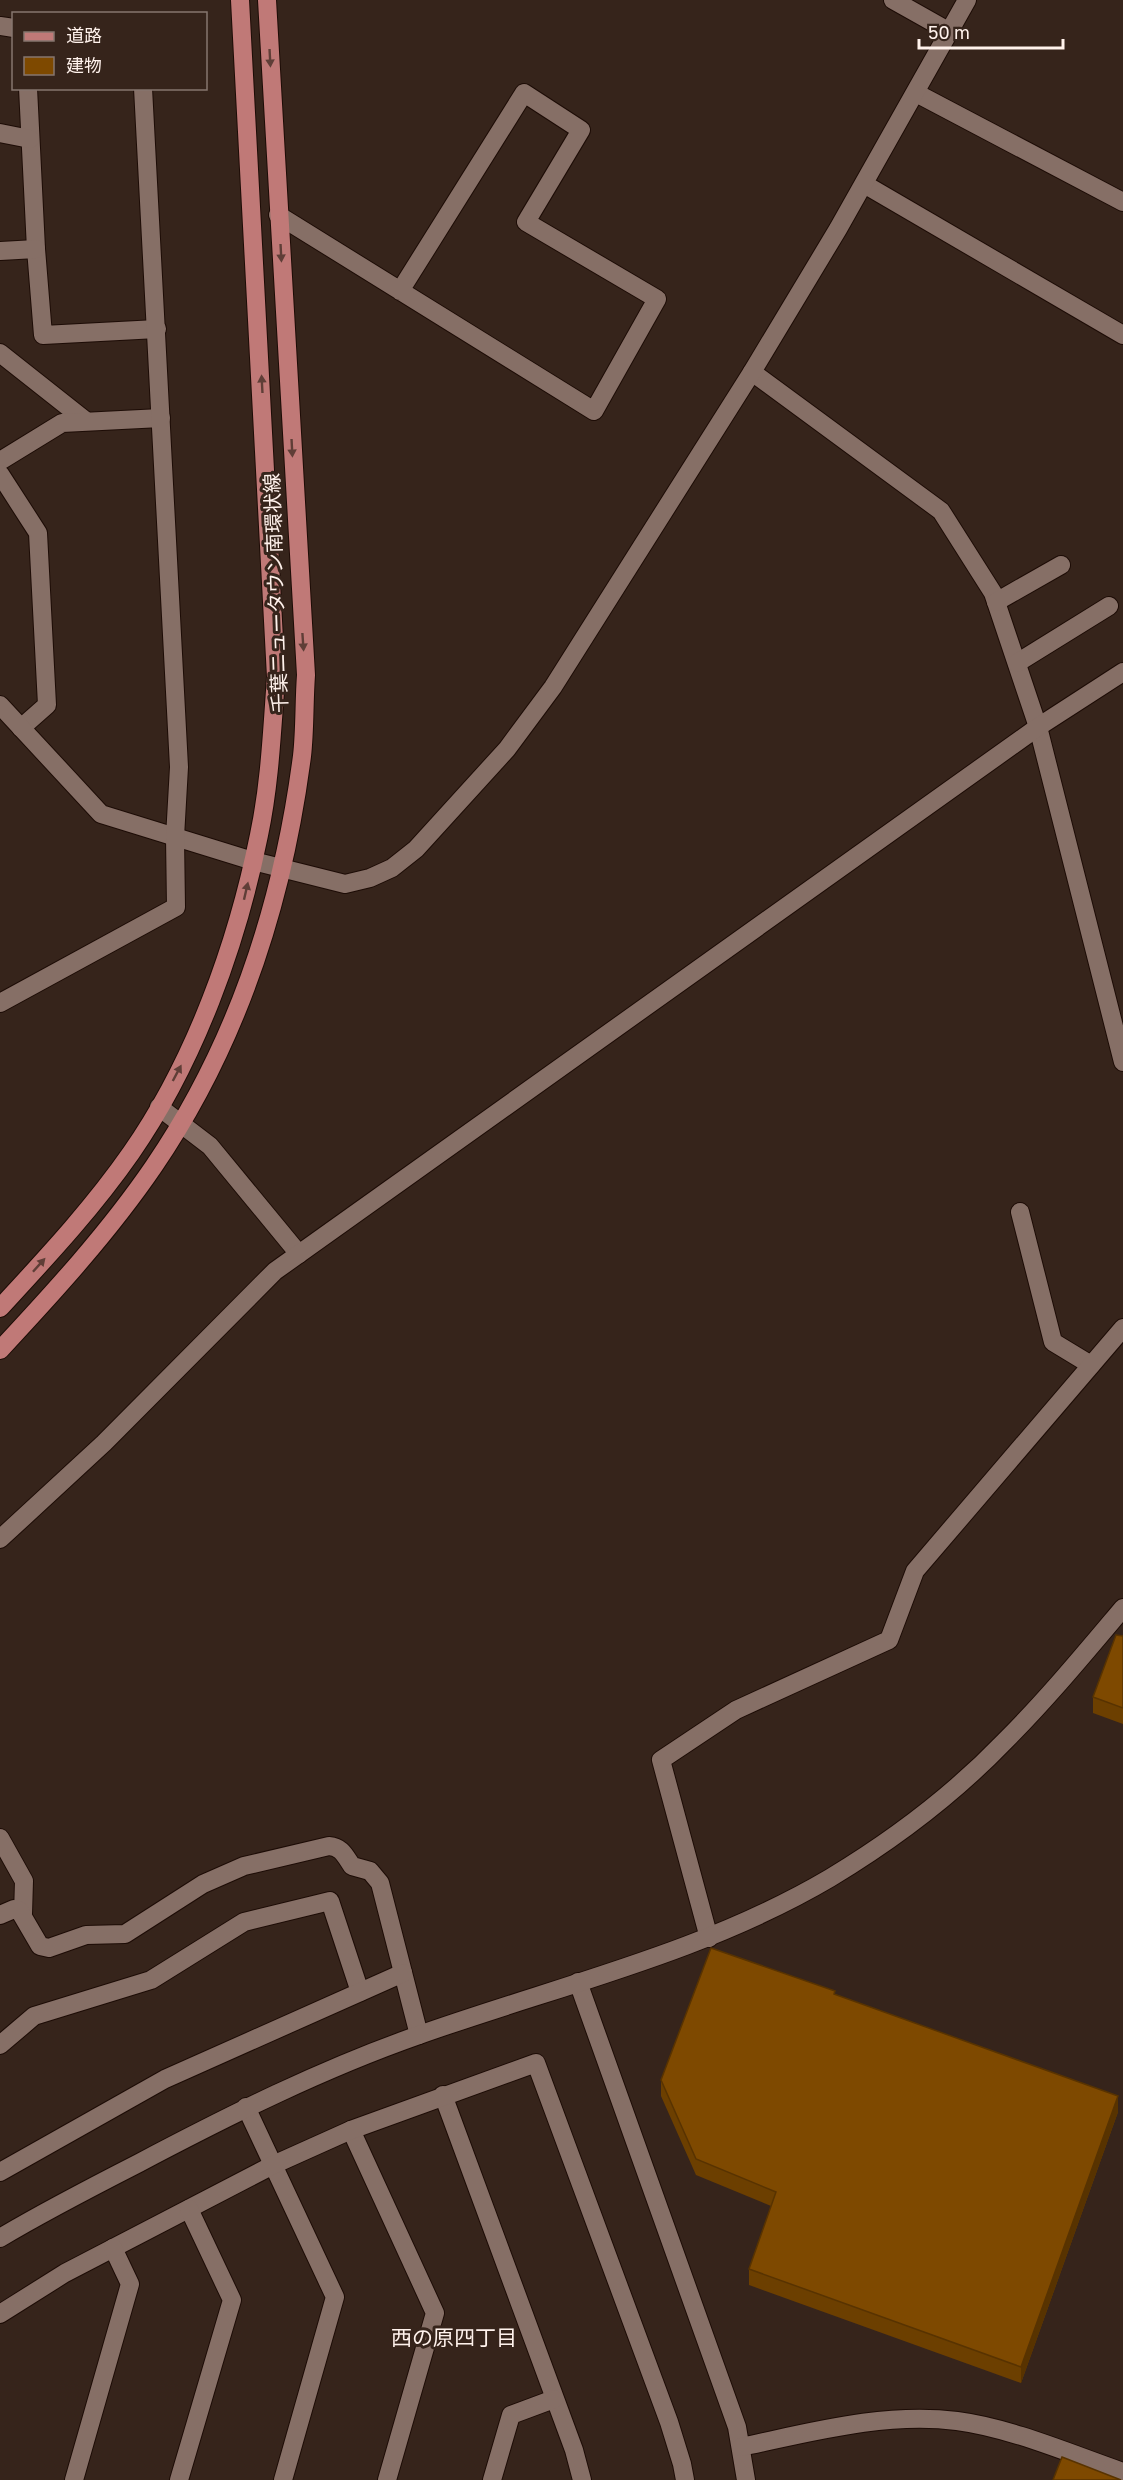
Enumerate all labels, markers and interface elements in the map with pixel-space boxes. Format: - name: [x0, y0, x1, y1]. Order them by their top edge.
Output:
- legend: [12, 12, 207, 90]
- scale bar: [919, 12, 1063, 50]
- text: 50 m: [928, 21, 970, 43]
- text: 道路: [66, 24, 102, 46]
- one-way arrow: [265, 49, 274, 68]
- text: 建物: [66, 54, 102, 76]
- one-way arrow: [276, 244, 285, 263]
- one-way arrow: [257, 375, 266, 394]
- one-way arrow: [287, 438, 296, 457]
- street label: 千葉ニュータウン南環状線: [259, 473, 291, 713]
- one-way arrow: [299, 633, 308, 652]
- one-way arrow: [241, 882, 251, 900]
- one-way arrow: [172, 1064, 182, 1081]
- one-way arrow: [32, 1258, 45, 1273]
- district label: 西の原四丁目: [391, 2324, 517, 2350]

